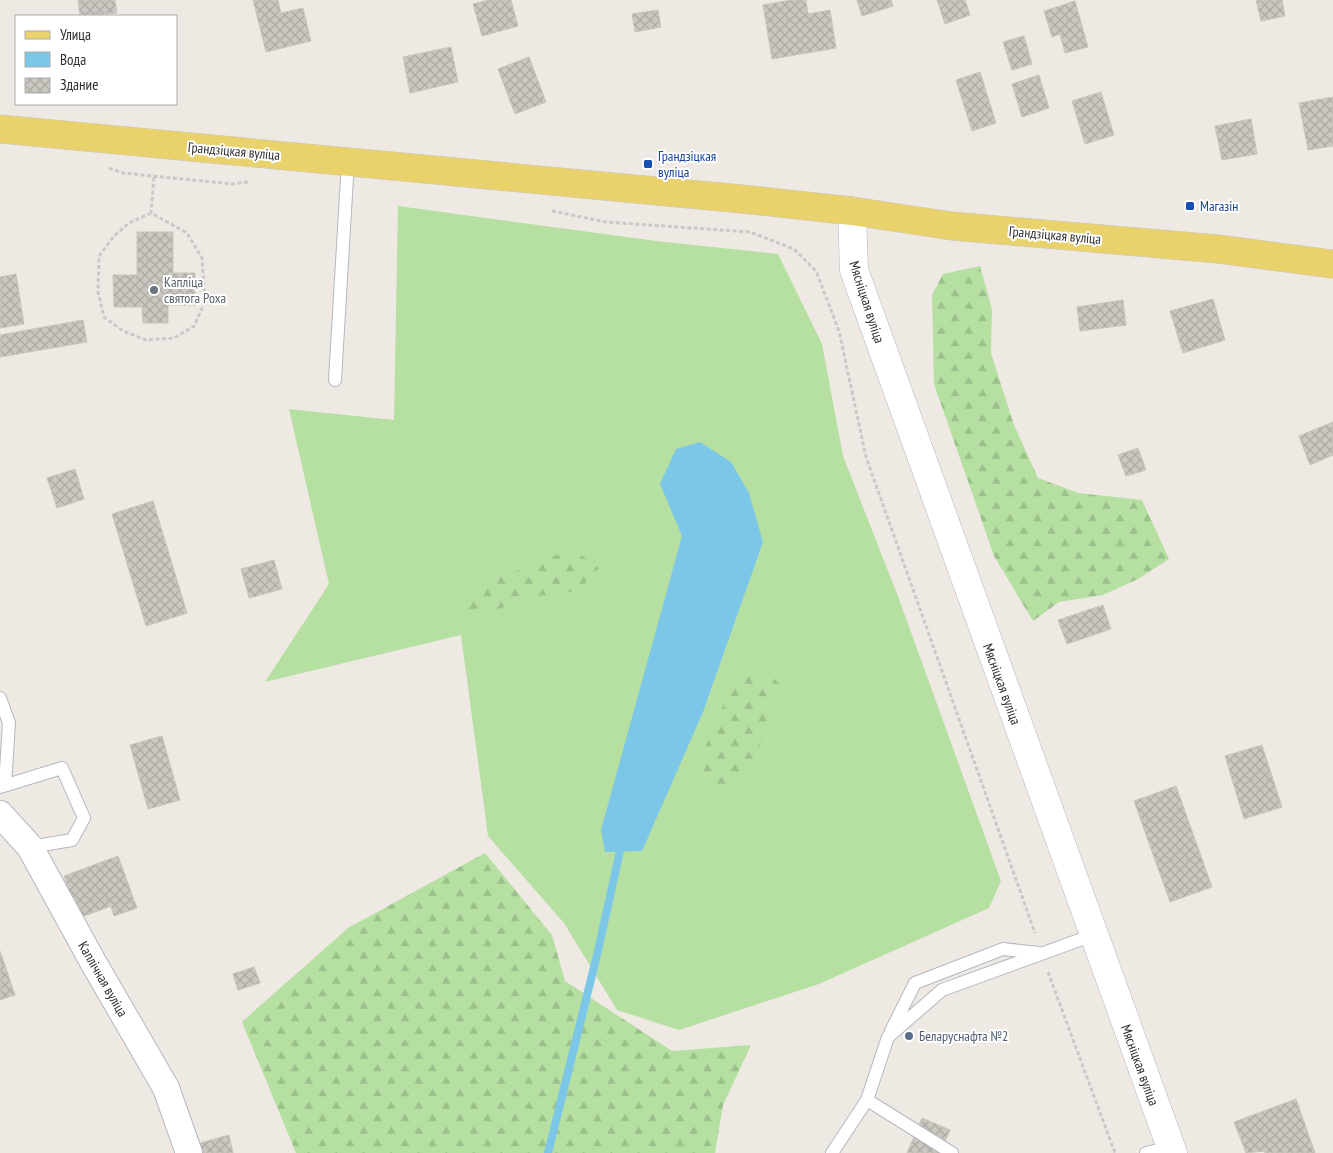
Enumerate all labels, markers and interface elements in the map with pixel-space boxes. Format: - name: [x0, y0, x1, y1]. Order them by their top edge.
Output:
- legend: [15, 15, 178, 105]
- text: Улица: [60, 25, 91, 44]
- text: Вода: [60, 50, 86, 69]
- text: Здание: [60, 75, 98, 94]
- street label: Грандзіцкая вуліца: [187, 138, 281, 164]
- place label: Грандзіцкая вуліца: [658, 147, 716, 181]
- marker: Грандзіцкая вуліца: [642, 158, 654, 170]
- place label: Магазін: [1200, 197, 1238, 215]
- marker: Магазін: [1184, 200, 1196, 212]
- street label: Грандзіцкая вуліца: [1008, 222, 1102, 248]
- street label: Мясніцкая вуліца: [845, 259, 889, 345]
- place label: Капліца святога Роха: [164, 273, 226, 307]
- marker: Капліца святога Роха: [148, 284, 160, 296]
- street label: Мясніцкая вуліца: [979, 641, 1025, 727]
- street label: Каплічная вуліца: [74, 938, 132, 1020]
- street label: Мясніцкая вуліца: [1117, 1022, 1163, 1108]
- place label: Беларуснафта №2: [919, 1027, 1008, 1045]
- marker: Беларуснафта №2: [903, 1030, 915, 1042]

